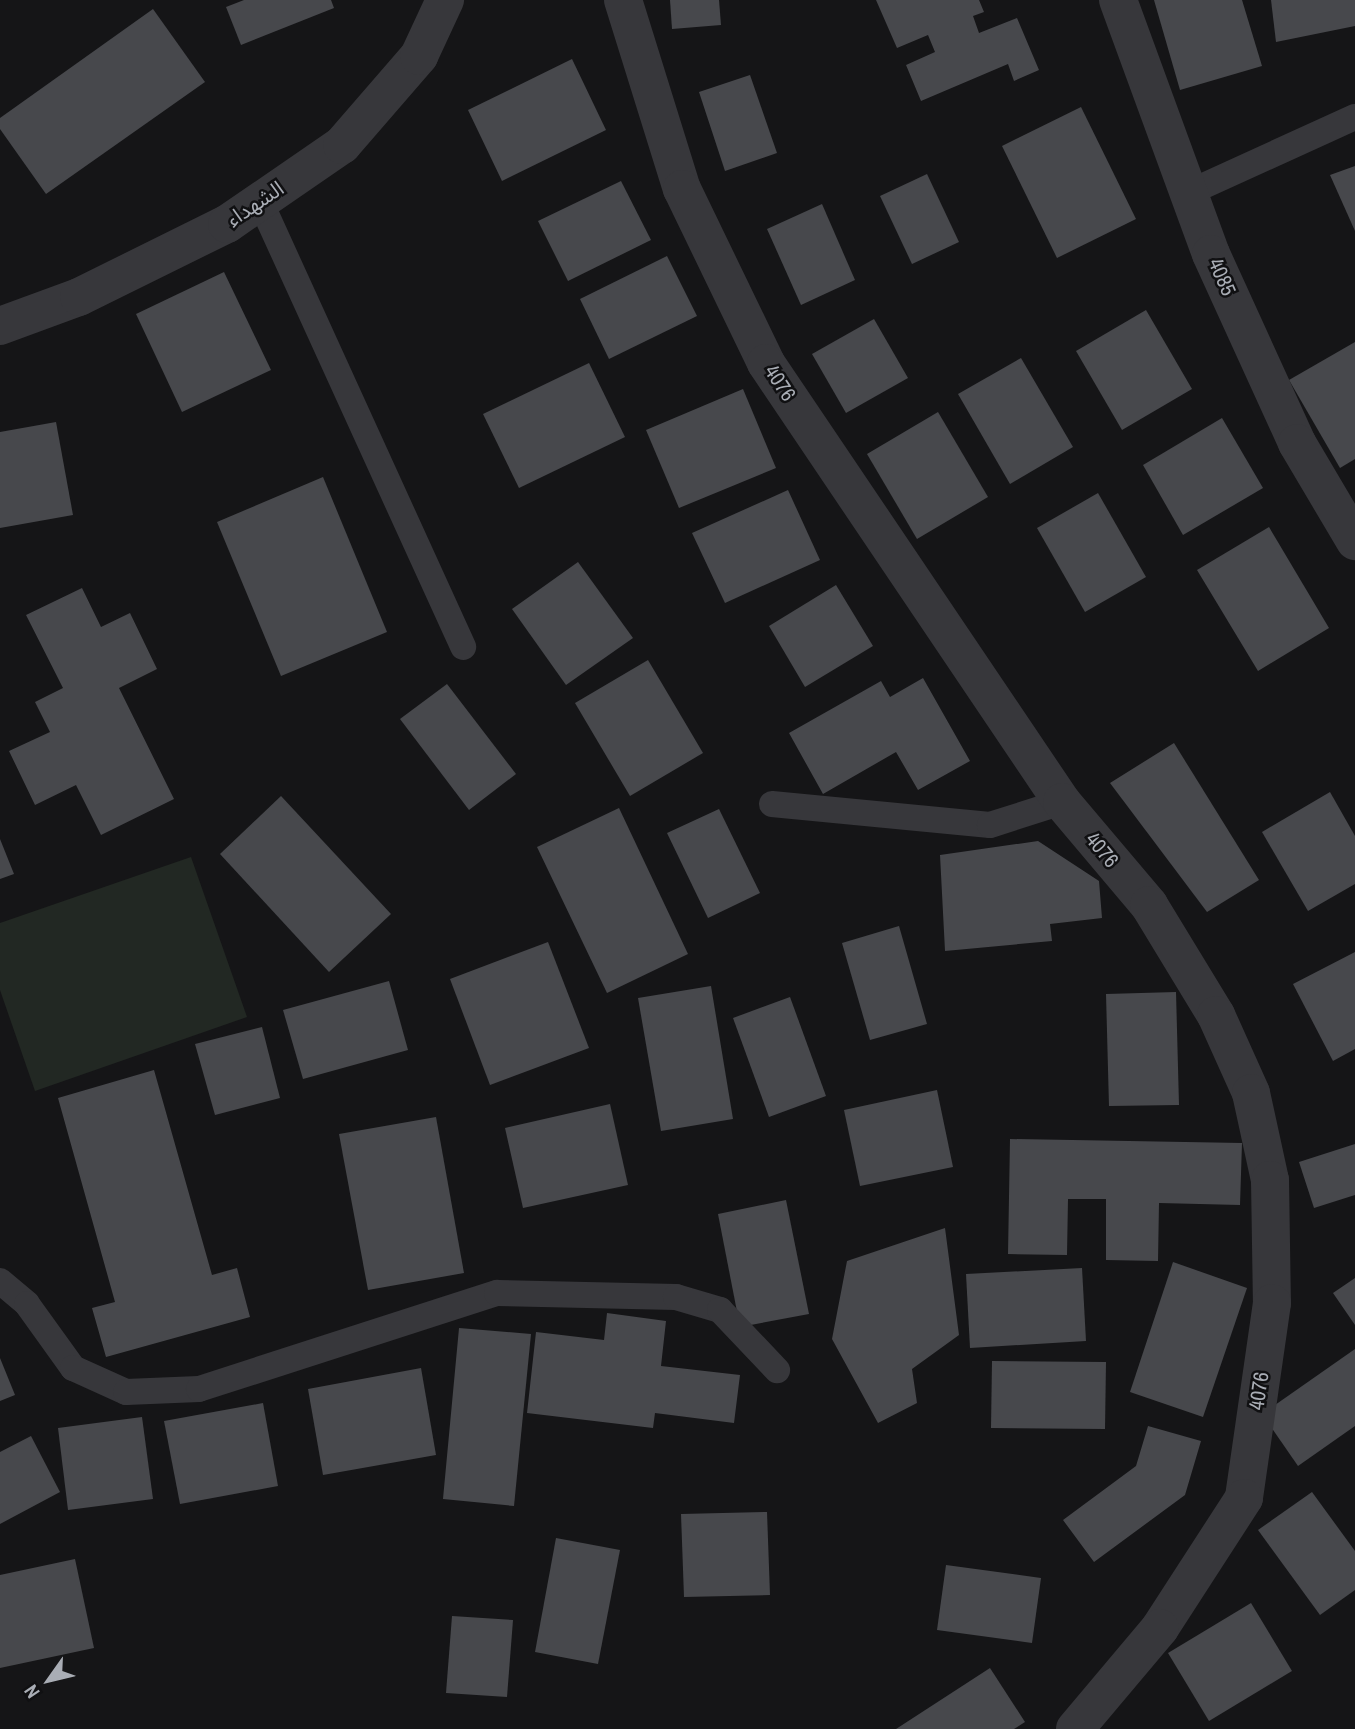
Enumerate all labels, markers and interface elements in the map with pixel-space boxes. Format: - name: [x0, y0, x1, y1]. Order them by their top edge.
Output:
- street label: الشهداء: [222, 176, 288, 232]
- street label: 4085: [1203, 254, 1241, 300]
- street label: 4076: [759, 360, 801, 406]
- street label: 4076: [1080, 827, 1124, 873]
- street label: 4076: [1244, 1370, 1274, 1412]
- north arrow: [14, 1645, 84, 1715]
- text: N: [18, 1680, 46, 1704]

